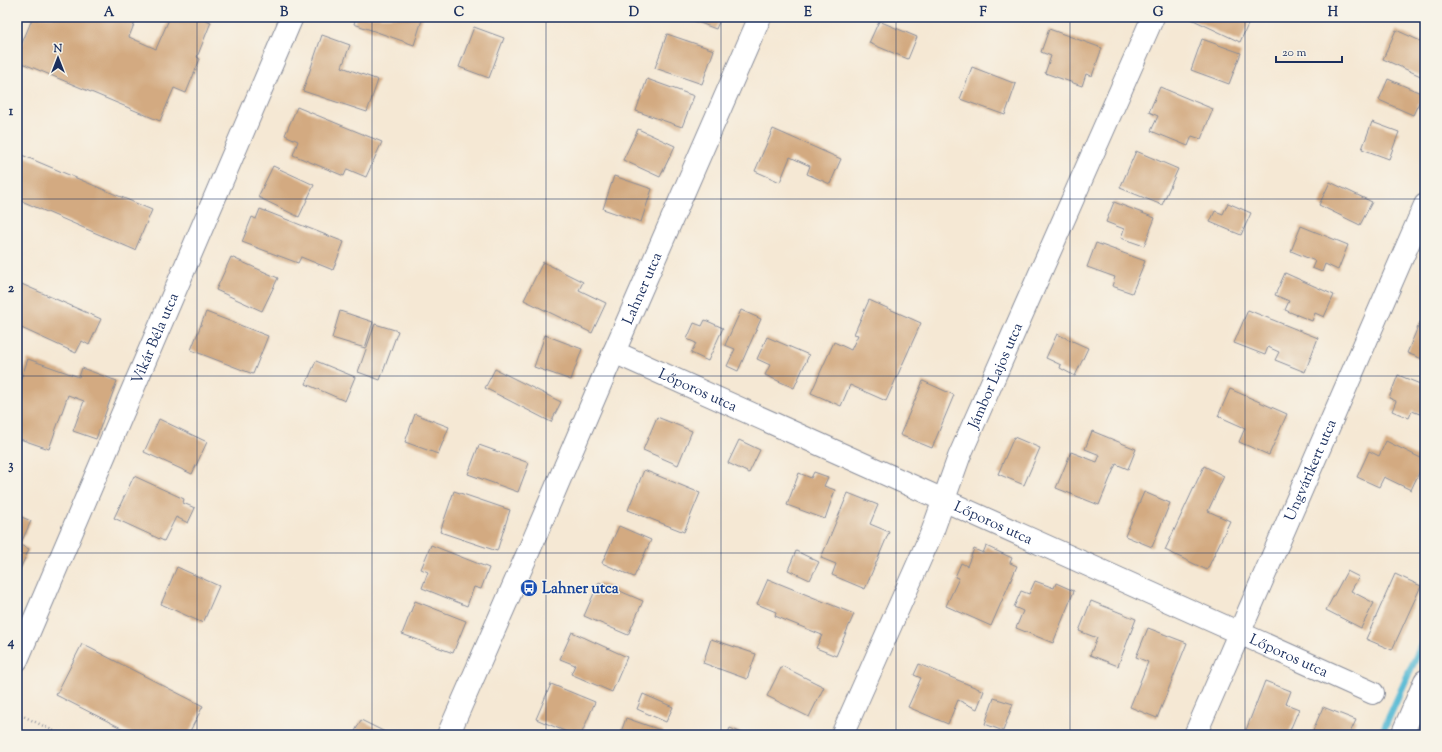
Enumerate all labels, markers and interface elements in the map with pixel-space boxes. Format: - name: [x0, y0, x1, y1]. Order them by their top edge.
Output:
- text: A: [104, 4, 115, 22]
- text: B: [280, 4, 289, 22]
- text: C: [454, 4, 464, 22]
- text: D: [629, 4, 639, 22]
- text: E: [804, 4, 812, 22]
- text: F: [979, 4, 987, 22]
- text: G: [1153, 4, 1164, 22]
- text: H: [1328, 4, 1339, 22]
- north arrow: [38, 38, 78, 78]
- scale bar: [1276, 38, 1342, 64]
- text: N: [53, 41, 63, 57]
- text: 20 m: [1282, 44, 1307, 62]
- text: 1: [9, 103, 14, 121]
- street label: Lahner utca: [618, 249, 668, 328]
- text: 2: [8, 280, 15, 298]
- street label: Vikár Béla utca: [127, 290, 185, 388]
- street label: Jámbor Lajos utca: [963, 320, 1029, 433]
- street label: Lőporos utca: [655, 364, 740, 418]
- street label: Ungvárikert utca: [1280, 416, 1343, 525]
- text: 3: [8, 457, 14, 475]
- street label: Lőporos utca: [950, 497, 1036, 551]
- bus stop icon: Lahner utca: [519, 578, 539, 598]
- place label: Lahner utca: [542, 579, 619, 600]
- street label: Lőporos utca: [1246, 630, 1331, 683]
- text: 4: [7, 634, 15, 652]

